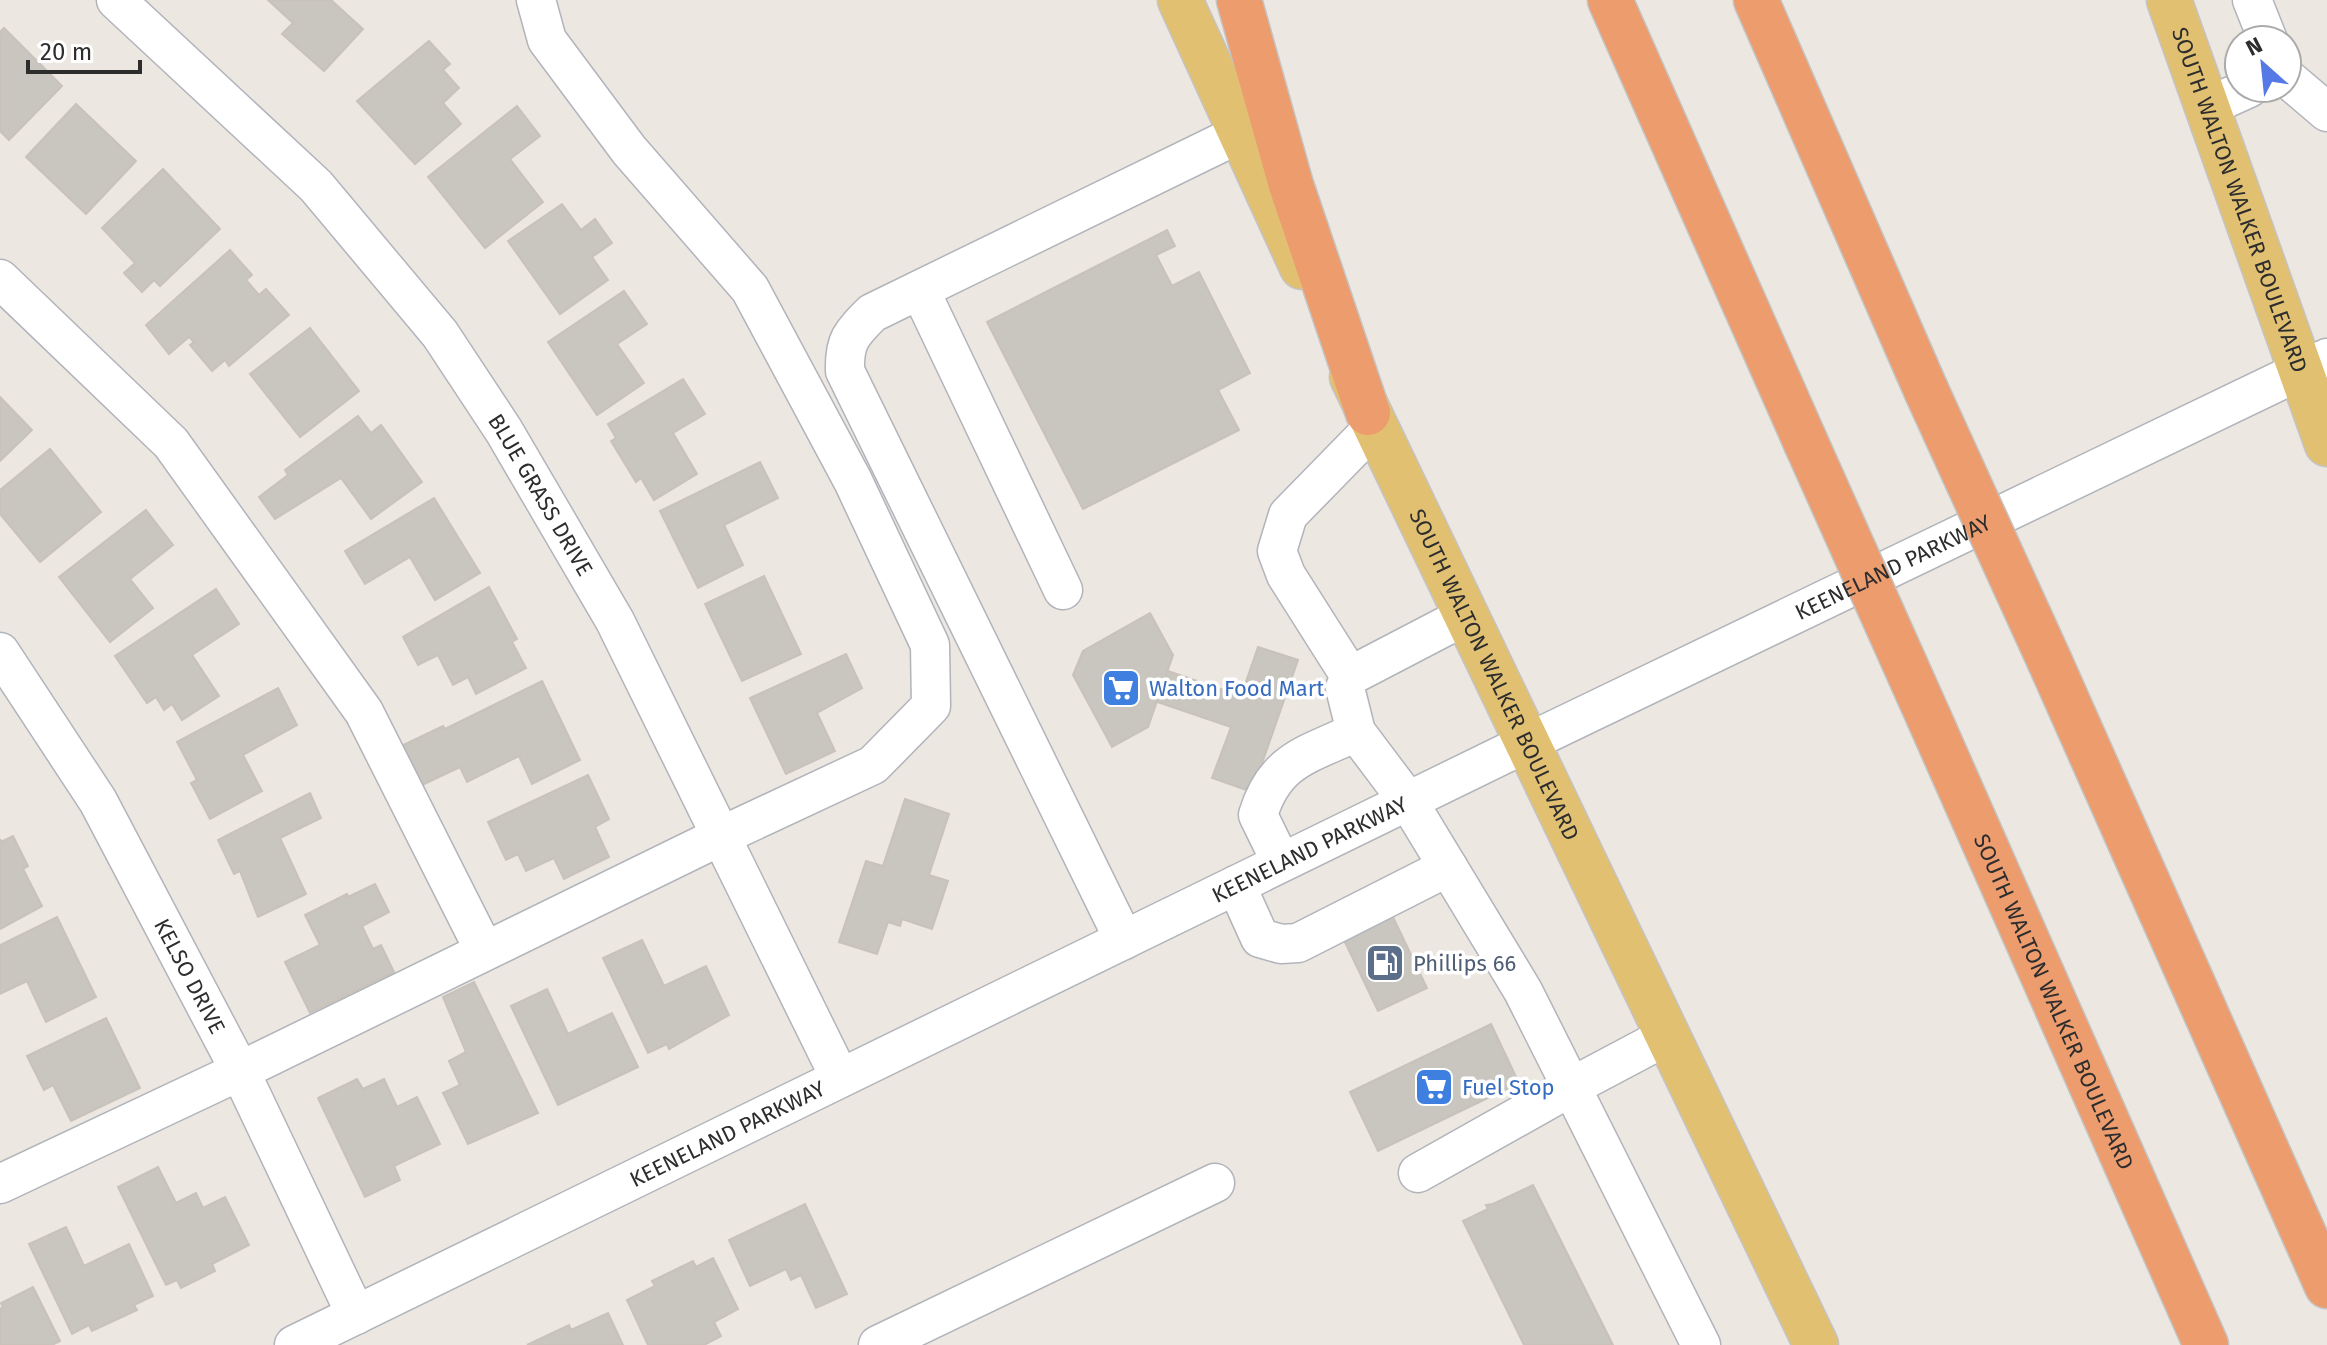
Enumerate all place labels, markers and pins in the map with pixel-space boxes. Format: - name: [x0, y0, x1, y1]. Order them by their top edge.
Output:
- supermarket icon: Walton Food Mart: [1100, 667, 1142, 709]
- place label: Walton Food Mart: [1149, 675, 1324, 702]
- fuel station icon: Phillips 66: [1364, 942, 1406, 984]
- place label: Phillips 66: [1413, 950, 1516, 977]
- supermarket icon: Fuel Stop: [1413, 1066, 1455, 1108]
- place label: Fuel Stop: [1462, 1074, 1555, 1101]

